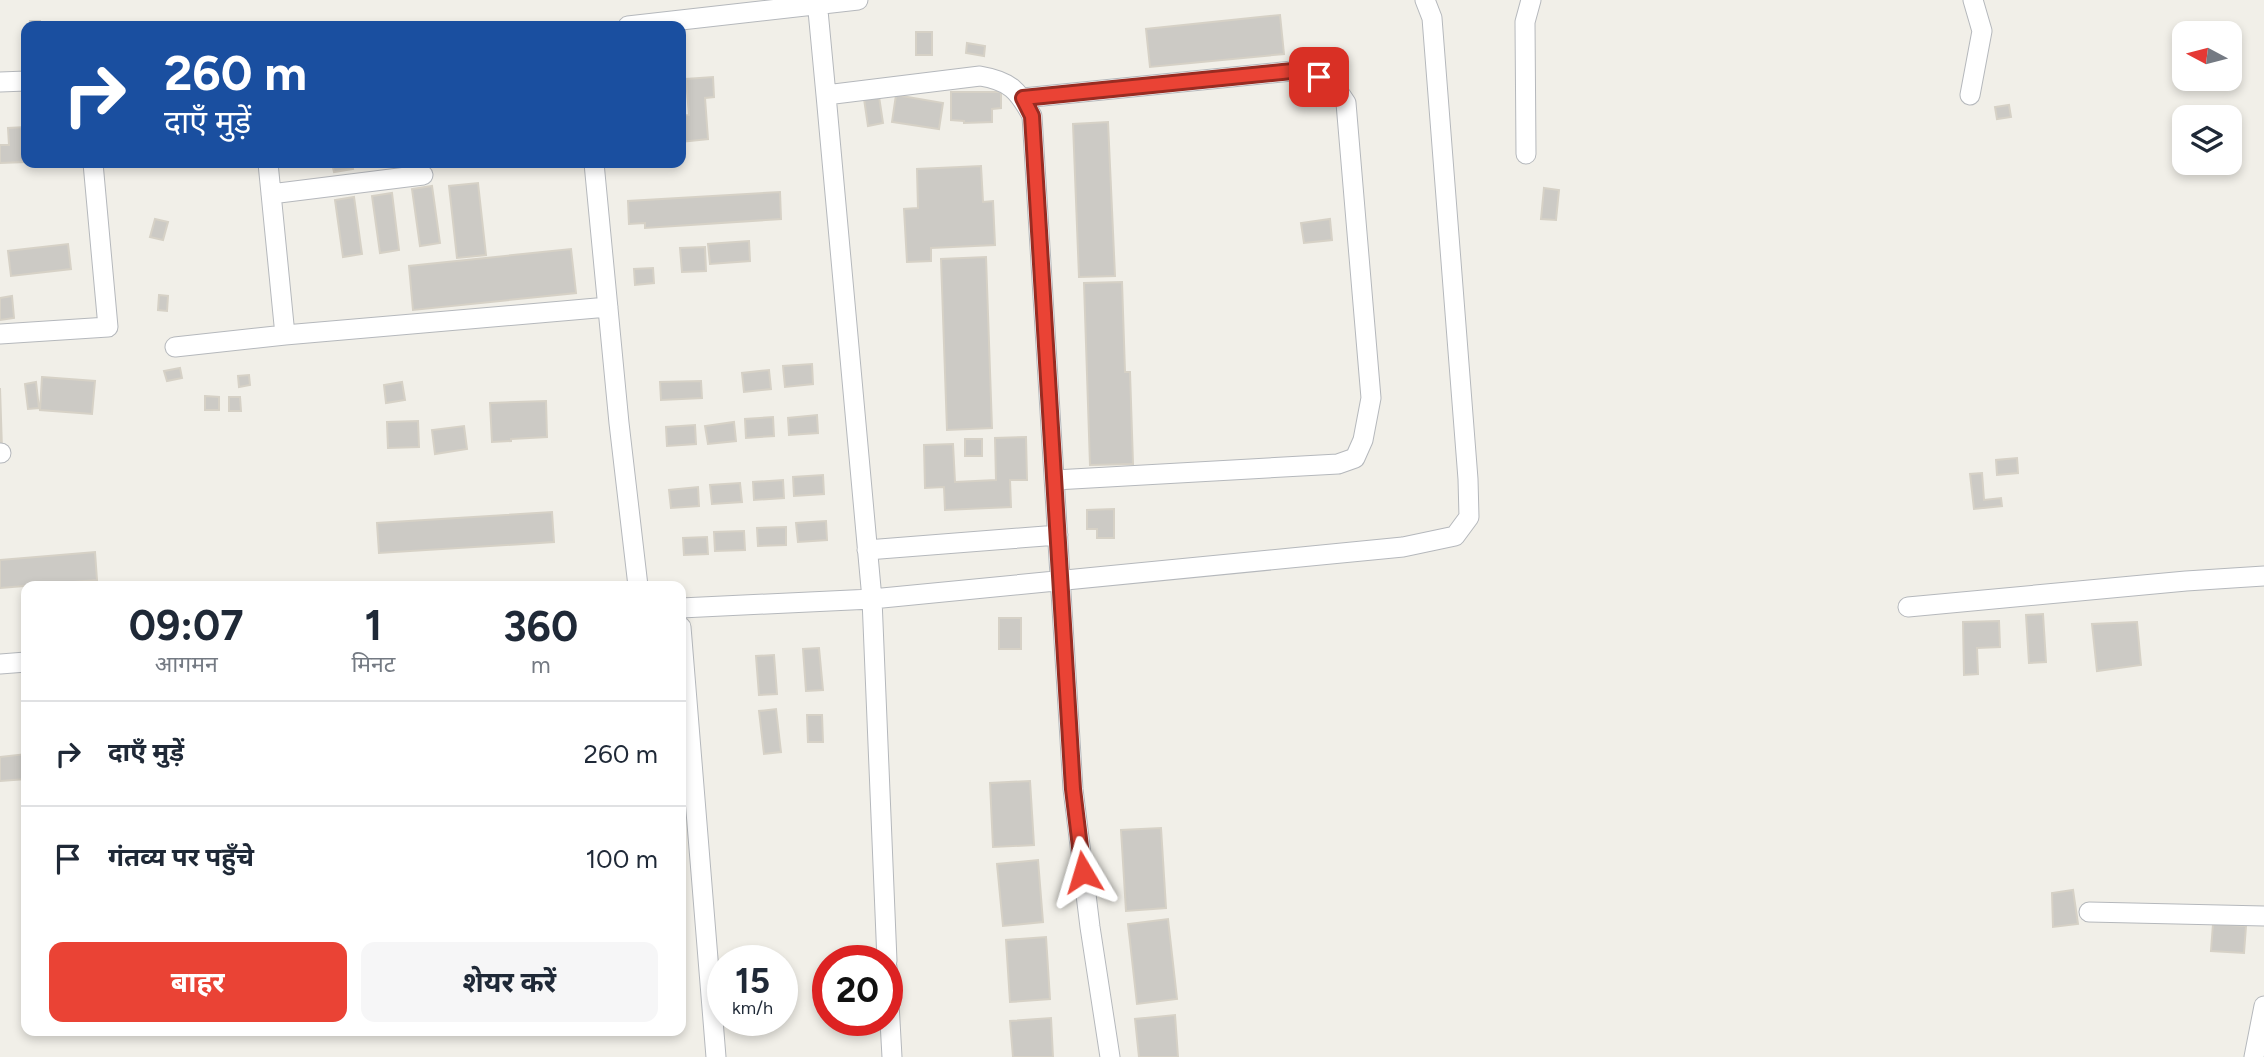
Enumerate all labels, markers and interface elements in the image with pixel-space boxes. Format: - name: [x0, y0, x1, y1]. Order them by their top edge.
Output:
- north arrow: [2172, 21, 2242, 91]
- map controls: [2172, 21, 2242, 175]
- text: 260 m: [164, 43, 307, 102]
- pin: [1289, 47, 1349, 107]
- icon: right: [49, 49, 140, 140]
- icon: arrive: [1300, 58, 1338, 96]
- text: दाएँ मुड़ें: [164, 103, 251, 141]
- button: layers: [2172, 105, 2242, 175]
- text: 09:07: [129, 600, 244, 651]
- text: 1: [365, 600, 382, 651]
- text: 360: [503, 601, 578, 652]
- text: आगमन: [155, 650, 218, 678]
- text: मिनट: [351, 650, 395, 678]
- text: m: [531, 651, 551, 679]
- icon: right: [49, 735, 87, 773]
- text: दाएँ मुड़ें: [108, 736, 184, 768]
- text: 260 m: [584, 738, 658, 770]
- position arrow: [1046, 835, 1120, 909]
- icon: arrive: [49, 840, 87, 878]
- text: गंतव्य पर पहुँचे: [108, 841, 254, 873]
- text: 100 m: [585, 843, 658, 875]
- button: बाहर: [49, 942, 347, 1022]
- button: शेयर करें: [361, 942, 658, 1022]
- speed limit sign: 20: [812, 945, 903, 1036]
- text: 15: [735, 960, 770, 1002]
- text: km/h: [732, 997, 773, 1019]

